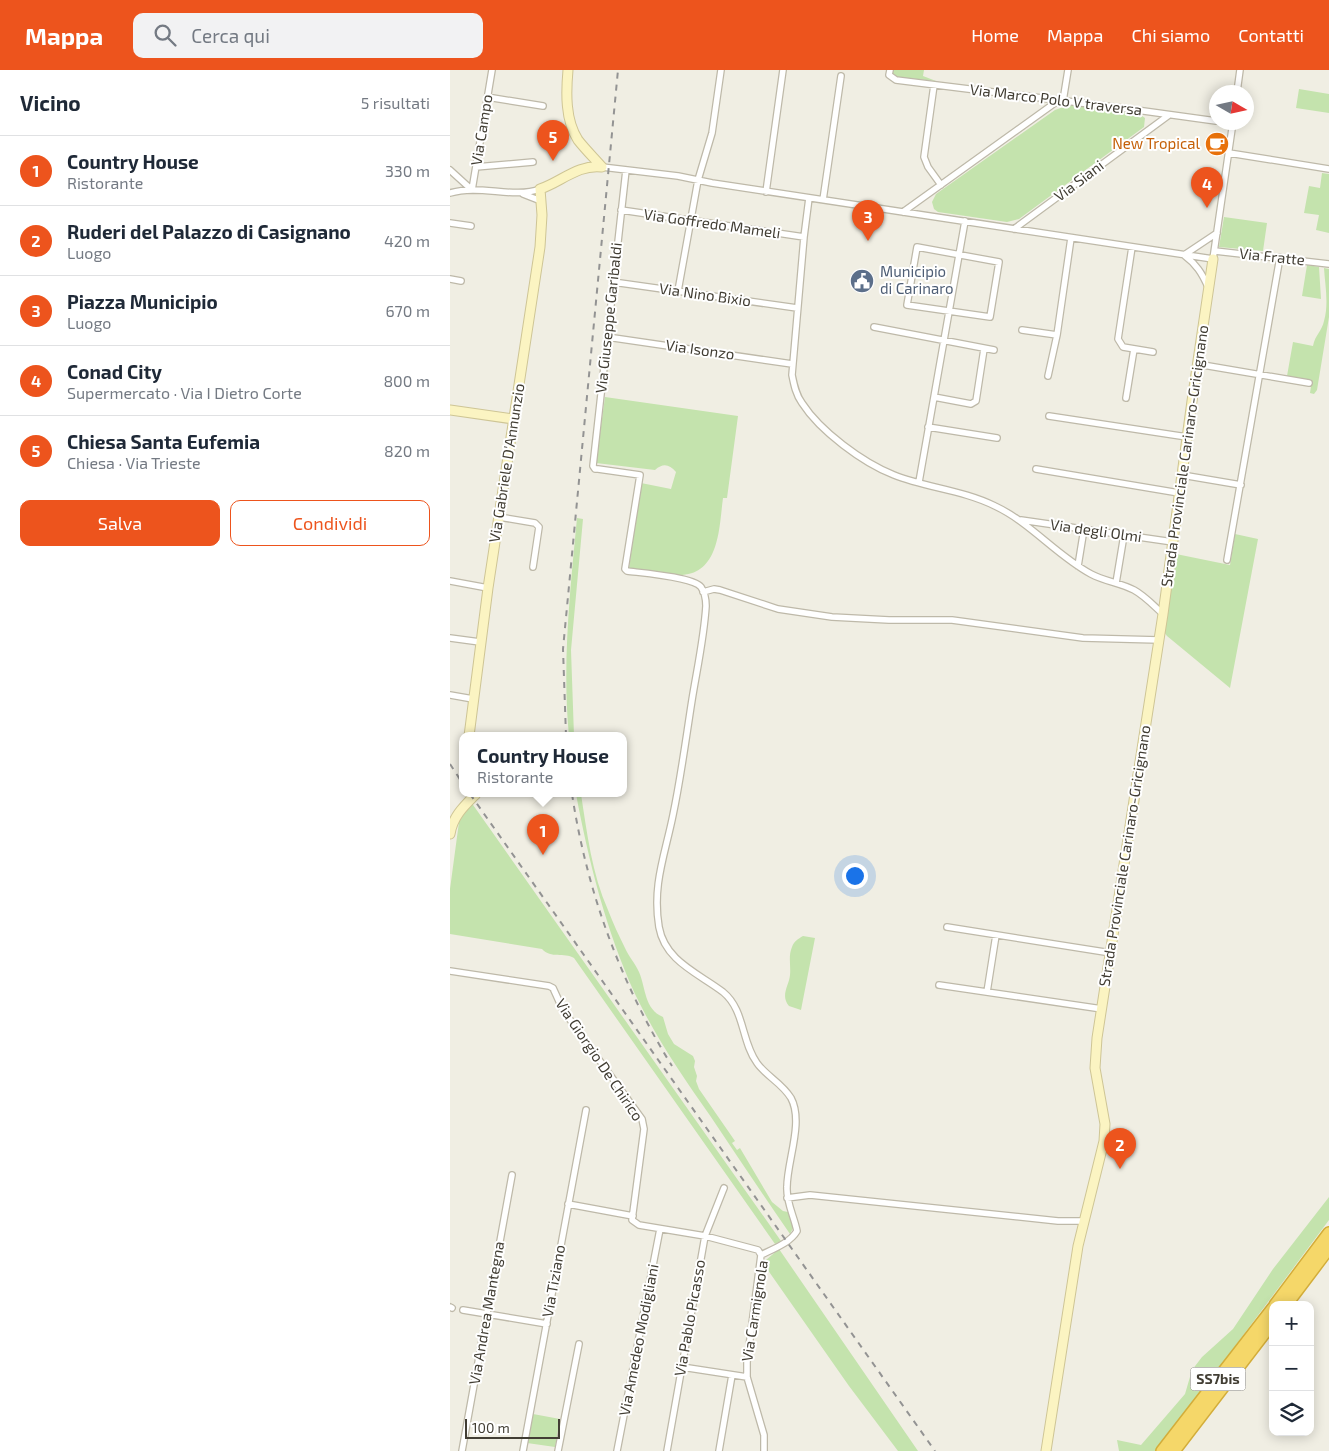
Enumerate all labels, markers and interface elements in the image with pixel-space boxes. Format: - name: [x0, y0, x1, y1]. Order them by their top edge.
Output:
- search box: [133, 13, 483, 58]
- text: Mappa: [25, 21, 103, 50]
- icon: search: [151, 21, 179, 49]
- text: Cerca qui: [191, 24, 270, 47]
- text: Home: [971, 24, 1019, 46]
- text: Mappa: [1047, 24, 1103, 46]
- text: Chi siamo: [1131, 24, 1210, 46]
- text: Contatti: [1238, 24, 1304, 46]
- street label: Via Marco Polo V traversa: [969, 79, 1143, 119]
- north arrow: [1209, 85, 1254, 130]
- text: Vicino: [20, 90, 81, 115]
- text: 5 risultati: [361, 93, 430, 112]
- street label: Via Campo: [467, 93, 496, 167]
- pin: 5: [537, 120, 569, 161]
- cafe icon: New Tropical: [1204, 131, 1230, 157]
- place label: New Tropical: [1112, 134, 1201, 152]
- text: Country House: [67, 150, 199, 173]
- street label: Via Siani: [1050, 156, 1107, 205]
- text: 1: [33, 161, 39, 180]
- text: 330 m: [385, 161, 430, 180]
- pin: 4: [1191, 167, 1223, 208]
- text: Ristorante: [67, 173, 143, 192]
- pin: 3: [852, 200, 884, 241]
- street label: Via Goffredo Mameli: [642, 204, 782, 242]
- text: Ruderi del Palazzo di Casignano: [67, 220, 351, 243]
- text: 2: [31, 231, 41, 250]
- text: 420 m: [384, 231, 430, 250]
- street label: Via Giuseppe Garibaldi: [591, 242, 625, 394]
- text: Luogo: [67, 243, 111, 262]
- street label: Via Fratte: [1238, 244, 1306, 268]
- place label: Municipio di Carinaro: [880, 262, 953, 297]
- public building icon: Municipio di Carinaro: [849, 268, 875, 294]
- street label: Via Nino Bixio: [658, 279, 752, 309]
- text: Piazza Municipio: [67, 290, 218, 313]
- text: 3: [31, 301, 41, 320]
- text: 670 m: [385, 301, 430, 320]
- text: Luogo: [67, 313, 111, 332]
- street label: Strada Provinciale Carinaro-Gricignano: [1157, 324, 1211, 588]
- street label: Via Isonzo: [665, 335, 736, 363]
- text: Conad City: [67, 360, 162, 383]
- text: 4: [31, 371, 41, 390]
- text: 800 m: [383, 371, 430, 390]
- street label: Via Gabriele D'Annunzio: [485, 382, 527, 544]
- text: Supermercato · Via I Dietro Corte: [67, 383, 302, 402]
- text: Chiesa Santa Eufemia: [67, 430, 260, 453]
- text: 5: [32, 441, 40, 460]
- text: 820 m: [384, 441, 430, 460]
- text: Chiesa · Via Trieste: [67, 453, 201, 472]
- button: Salva: [20, 500, 220, 546]
- button: Condividi: [230, 500, 430, 546]
- street label: Via degli Olmi: [1049, 515, 1143, 545]
- street label: Strada Provinciale Carinaro-Gricignano: [1094, 724, 1154, 988]
- popup: [459, 732, 627, 797]
- text: Country House: [477, 744, 609, 767]
- text: Ristorante: [477, 767, 553, 786]
- pin: 1: [527, 814, 559, 855]
- your location: [842, 863, 868, 889]
- street label: Via Giorgio De Chirico: [552, 995, 648, 1124]
- pin: 2: [1104, 1128, 1136, 1169]
- street label: Via Andrea Mantegna: [465, 1240, 508, 1386]
- street label: Via Tiziano: [538, 1243, 568, 1319]
- street label: Via Pablo Picasso: [670, 1258, 708, 1378]
- street label: Via Carmignola: [737, 1259, 771, 1363]
- street label: Via Amedeo Modigliani: [614, 1262, 662, 1417]
- map controls: [1269, 1301, 1314, 1436]
- button: +: [1269, 1301, 1314, 1346]
- button: −: [1269, 1346, 1314, 1391]
- road number: SS7bis: [1190, 1368, 1246, 1390]
- button: layers: [1269, 1391, 1314, 1436]
- scale bar: [465, 1416, 560, 1439]
- text: 100 m: [472, 1419, 510, 1436]

